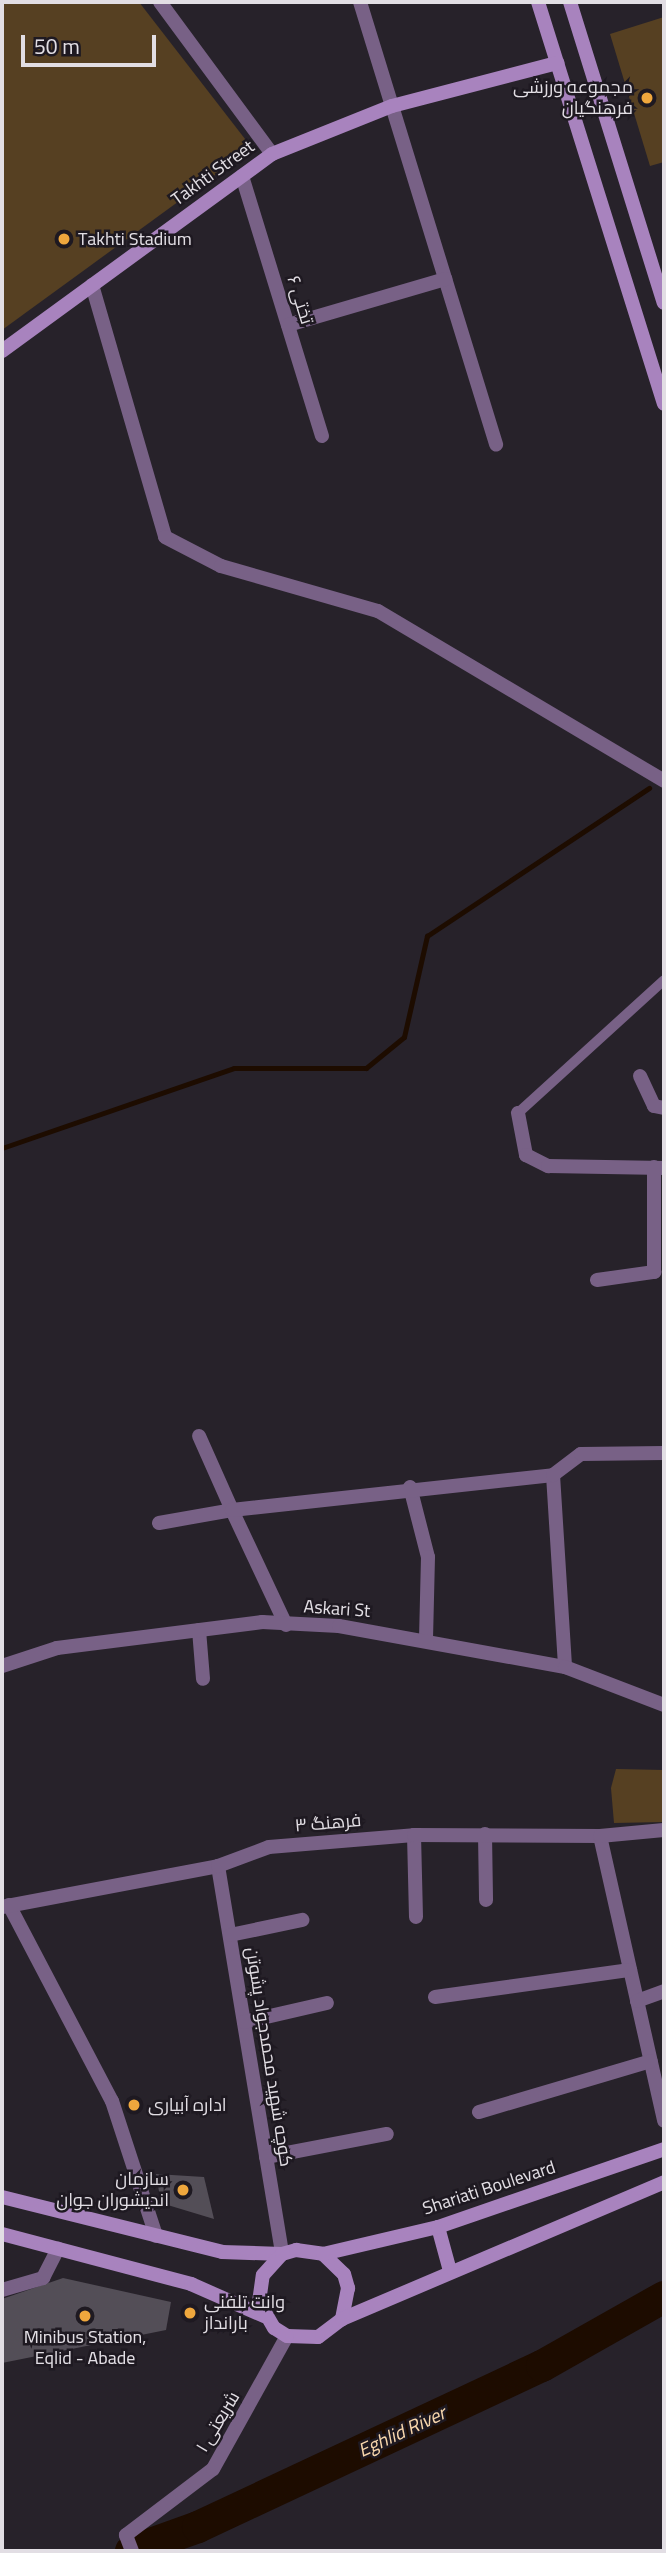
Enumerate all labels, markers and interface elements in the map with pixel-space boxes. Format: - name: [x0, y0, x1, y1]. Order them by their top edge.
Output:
- scale bar: [24, 21, 159, 65]
- text: 50 m: [34, 27, 80, 66]
- place label: مجموعه ورزشی فرهنگیان: [513, 77, 633, 119]
- marker: مجموعه ورزشی فرهنگیان: [639, 90, 655, 106]
- street label: Takhti Street: [167, 136, 259, 210]
- place label: Takhti Stadium: [78, 228, 192, 250]
- marker: Takhti Stadium: [56, 231, 72, 247]
- street label: تختی ۶: [282, 273, 318, 327]
- street label: Askari St: [303, 1596, 371, 1622]
- street label: فرهنگ ۳: [294, 1809, 362, 1837]
- street label: کوچه شهید محمدجواد پشوتن: [241, 1946, 297, 2168]
- place label: اداره آبیاری: [148, 2094, 227, 2116]
- marker: اداره آبیاری: [126, 2097, 142, 2113]
- street label: Shariati Boulevard: [420, 2156, 558, 2220]
- place label: سازمان اندیشوران جوان: [56, 2169, 169, 2212]
- marker: سازمان اندیشوران جوان: [175, 2182, 191, 2198]
- place label: وانت تلفنی بارانداز: [204, 2292, 285, 2334]
- marker: وانت تلفنی بارانداز: [182, 2305, 198, 2321]
- marker: Minibus Station, Eqlid - Abade: [77, 2308, 93, 2324]
- place label: Minibus Station, Eqlid - Abade: [24, 2327, 146, 2370]
- street label: شریعتی ۱: [191, 2388, 245, 2456]
- water label: Eghlid River: [354, 2402, 450, 2462]

